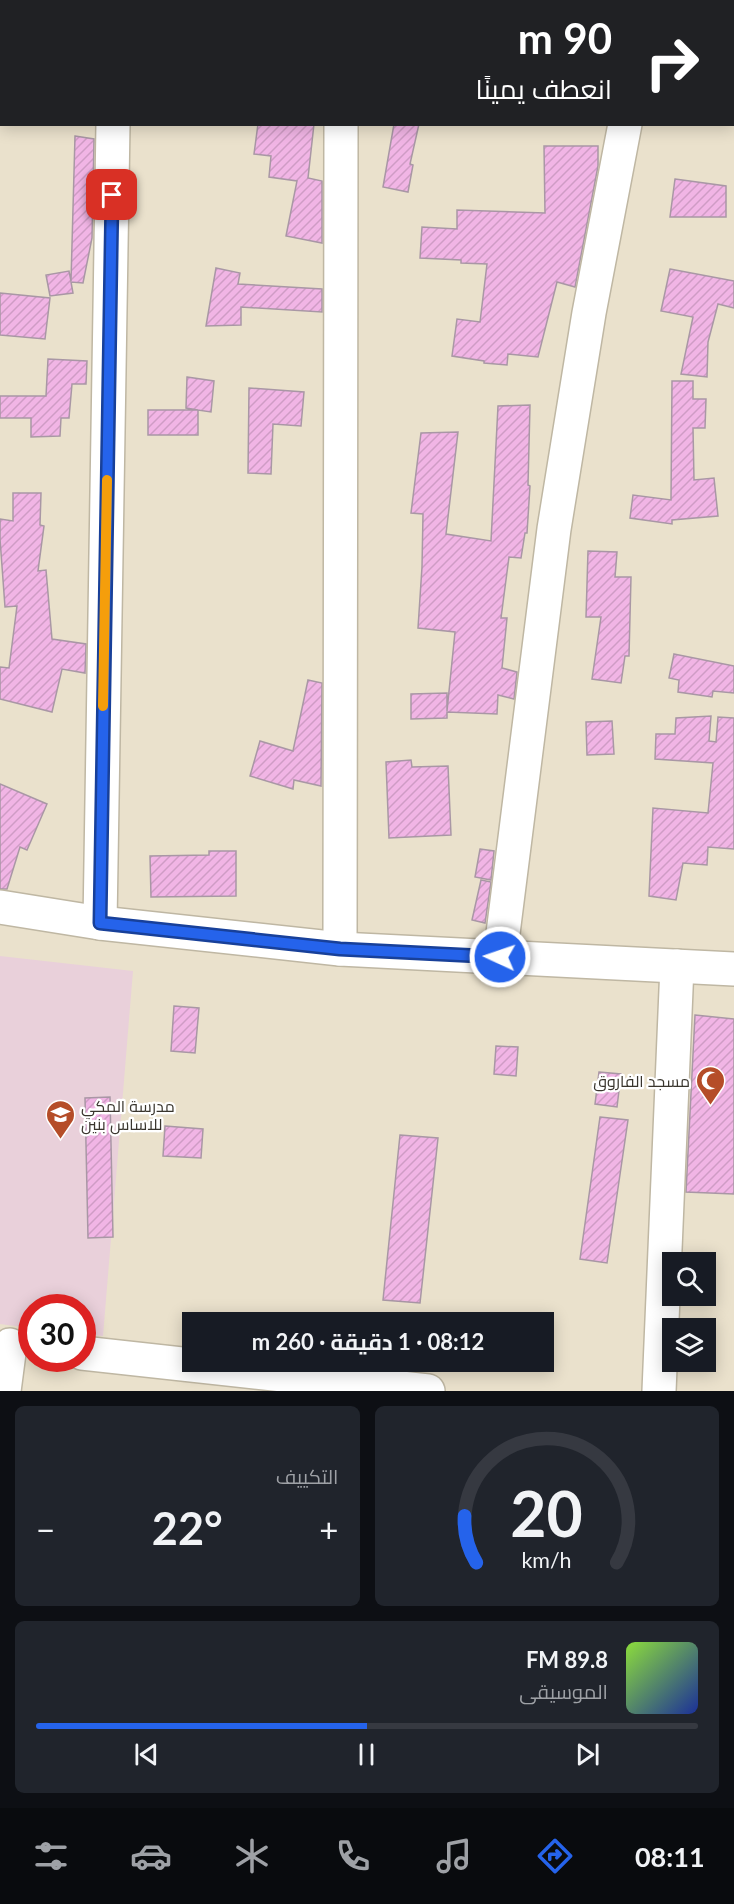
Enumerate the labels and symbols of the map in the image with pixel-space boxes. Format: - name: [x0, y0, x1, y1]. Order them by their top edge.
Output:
- pin: [86, 169, 137, 220]
- position arrow: [468, 925, 532, 989]
- mosque icon: مسجد الفاروق: [695, 1064, 727, 1106]
- place label: مسجد الفاروق: [593, 1071, 690, 1092]
- place label: مدرسة المكي للاساس بنين: [81, 1096, 175, 1135]
- school or university icon: مدرسة المكي للاساس بنين: [44, 1098, 76, 1140]
- speed limit sign: 30: [18, 1294, 96, 1372]

